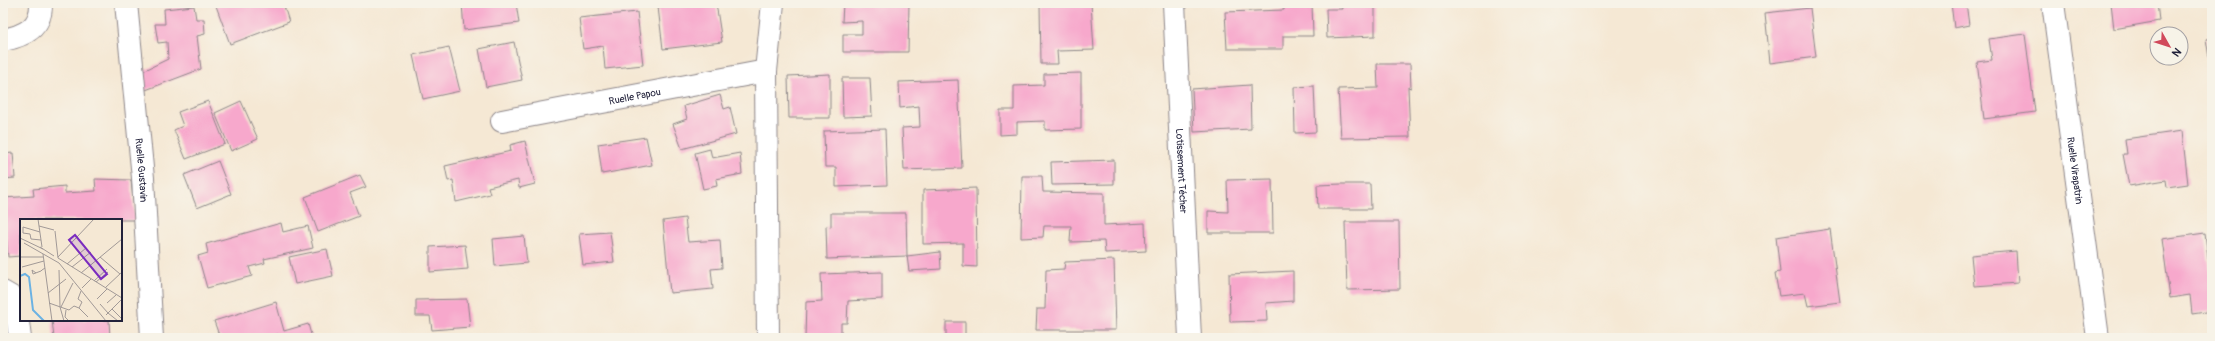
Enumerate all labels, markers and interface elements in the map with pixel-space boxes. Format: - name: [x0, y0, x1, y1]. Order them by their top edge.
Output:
- north arrow: [2149, 26, 2189, 66]
- text: N: [2169, 45, 2184, 59]
- street label: Ruelle Papou: [608, 86, 662, 108]
- street label: Lotissement Técher: [1173, 128, 1189, 214]
- street label: Ruelle Virapatrin: [2064, 136, 2085, 205]
- street label: Ruelle Gustavin: [132, 138, 149, 203]
- inset map: [20, 219, 122, 321]

